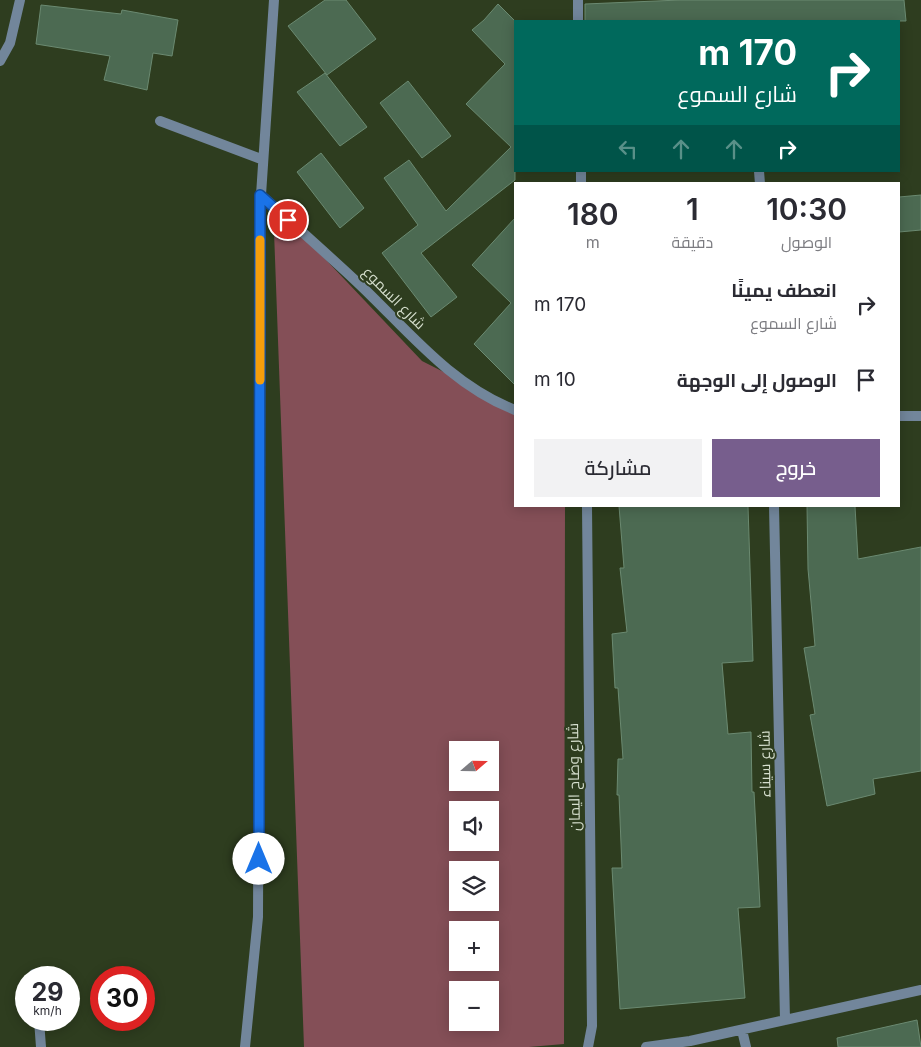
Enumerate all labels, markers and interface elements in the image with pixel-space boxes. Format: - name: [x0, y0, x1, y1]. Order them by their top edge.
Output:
- text: 170 m: [698, 31, 797, 73]
- icon: right: [815, 40, 880, 105]
- text: شارع السموع: [678, 81, 797, 107]
- icon: left: [614, 135, 642, 163]
- icon: ahead: [667, 135, 695, 163]
- icon: ahead: [720, 135, 748, 163]
- icon: right: [773, 135, 801, 163]
- text: 1: [686, 191, 699, 227]
- text: 10:30: [766, 191, 847, 227]
- text: 180: [567, 196, 619, 232]
- pin: [267, 199, 309, 241]
- icon: arrive: [274, 206, 302, 234]
- text: m: [586, 232, 600, 252]
- text: دقيقة: [672, 232, 713, 252]
- text: الوصول: [781, 232, 832, 252]
- street label: شارع السموع: [357, 262, 430, 335]
- text: انعطف يمينًا: [731, 279, 837, 302]
- icon: right: [852, 291, 880, 319]
- text: 170 m: [534, 293, 586, 316]
- text: شارع السموع: [750, 313, 837, 333]
- icon: arrive: [852, 366, 880, 394]
- text: 10 m: [534, 368, 576, 391]
- text: الوصول إلى الوجهة: [677, 369, 837, 392]
- button: مشاركة: [534, 439, 702, 497]
- button: خروج: [712, 439, 880, 497]
- street label: شارع وضاح اليمان: [563, 723, 586, 831]
- street label: شارع سيناء: [754, 730, 777, 798]
- north arrow: [449, 741, 499, 791]
- map controls: [449, 741, 499, 1031]
- button: sound: [449, 801, 499, 851]
- position arrow: [232, 832, 284, 884]
- button: layers: [449, 861, 499, 911]
- button: +: [449, 921, 499, 971]
- speed limit sign: 30: [90, 966, 155, 1031]
- text: 29: [32, 977, 63, 1007]
- button: −: [449, 981, 499, 1031]
- text: km/h: [33, 1003, 62, 1018]

